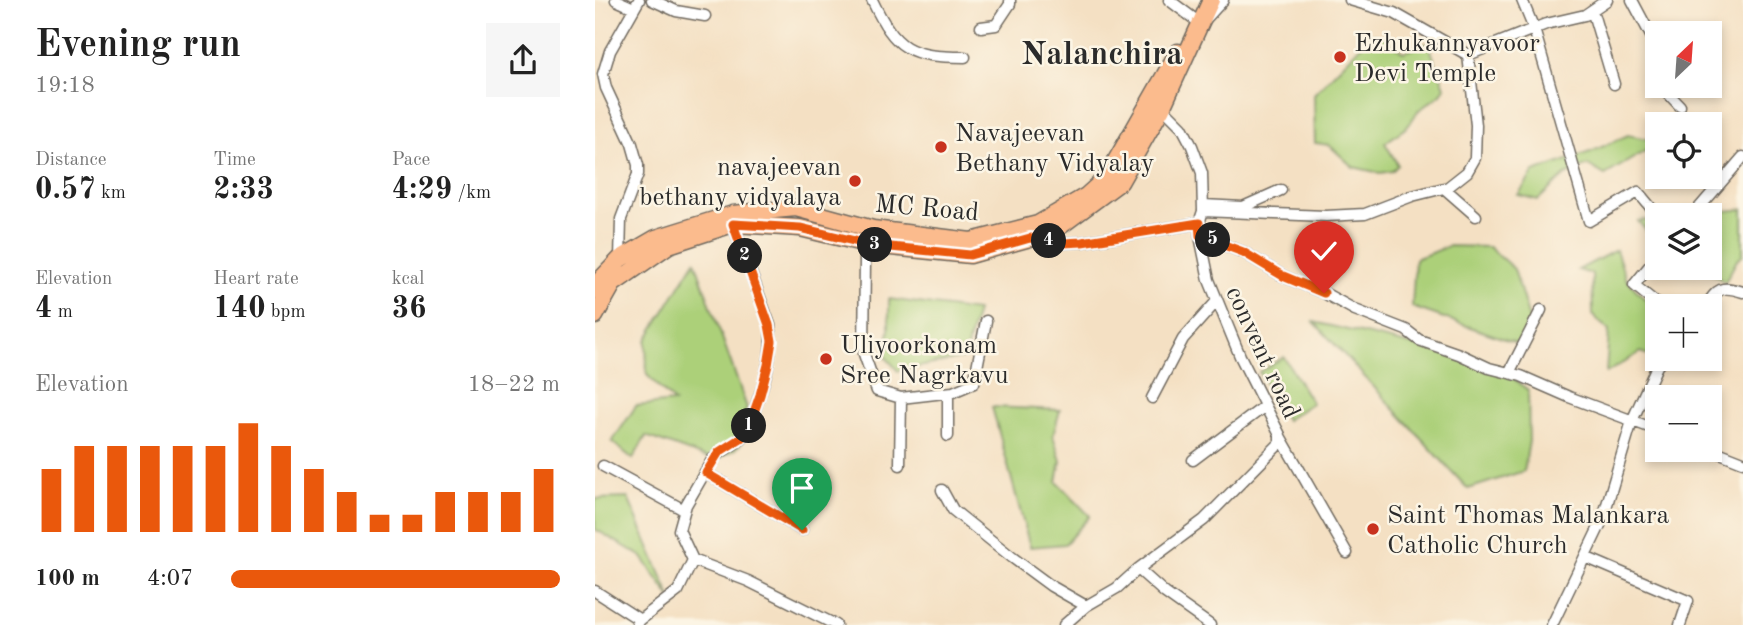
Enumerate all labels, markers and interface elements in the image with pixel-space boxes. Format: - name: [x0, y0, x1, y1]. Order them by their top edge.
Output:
- north arrow: [1645, 21, 1722, 98]
- map controls: [1645, 21, 1722, 462]
- button: share: [486, 23, 560, 97]
- text: Evening run: [35, 27, 241, 65]
- place label: Ezhukannyavoor Devi Temple: [1354, 31, 1540, 87]
- district label: Nalanchira: [1021, 39, 1183, 72]
- marker: Ezhukannyavoor Devi Temple: [1332, 49, 1348, 65]
- text: 19:18: [35, 74, 95, 97]
- button: locate: [1645, 112, 1722, 189]
- place label: Navajeevan Bethany Vidyalay: [955, 121, 1155, 177]
- marker: Navajeevan Bethany Vidyalay: [933, 139, 949, 155]
- text: Distance: [35, 151, 107, 170]
- text: Time: [213, 151, 256, 170]
- text: Pace: [392, 151, 430, 170]
- place label: navajeevan bethany vidyalaya: [639, 155, 841, 211]
- marker: navajeevan bethany vidyalaya: [847, 173, 863, 189]
- text: 0.57: [35, 175, 96, 205]
- text: 2:33: [213, 175, 274, 205]
- text: 4:29: [392, 175, 452, 205]
- text: km: [96, 184, 126, 203]
- text: /km: [452, 184, 491, 203]
- street label: MC Road: [874, 191, 980, 226]
- button: layers: [1645, 203, 1722, 280]
- pin: [1294, 221, 1354, 293]
- pin: 5: [1195, 222, 1231, 258]
- pin: 4: [1031, 224, 1067, 258]
- pin: 3: [857, 228, 893, 262]
- text: 5: [1207, 230, 1218, 249]
- text: 4: [1043, 231, 1054, 250]
- icon: check: [1305, 232, 1343, 270]
- text: 3: [869, 235, 880, 254]
- pin: 2: [727, 238, 763, 274]
- text: 2: [739, 246, 750, 265]
- text: Elevation: [35, 270, 112, 289]
- text: Heart rate: [213, 270, 299, 289]
- text: kcal: [392, 270, 424, 289]
- street label: convent road: [1220, 282, 1304, 423]
- text: 4: [35, 294, 52, 324]
- text: 140: [213, 294, 266, 324]
- text: 36: [392, 294, 426, 324]
- button: +: [1645, 294, 1722, 371]
- text: m: [52, 303, 73, 322]
- text: bpm: [266, 303, 306, 322]
- place label: Uliyoorkonam Sree Nagrkavu: [840, 333, 1009, 389]
- marker: Uliyoorkonam Sree Nagrkavu: [818, 351, 834, 367]
- text: Elevation: [35, 373, 129, 396]
- text: 18–22 m: [468, 373, 560, 396]
- button: −: [1645, 385, 1722, 462]
- pin: 1: [731, 408, 767, 444]
- text: 1: [743, 416, 754, 435]
- pin: [772, 458, 832, 530]
- icon: arrive: [783, 469, 821, 507]
- place label: Saint Thomas Malankara Catholic Church: [1387, 503, 1670, 559]
- marker: Saint Thomas Malankara Catholic Church: [1365, 521, 1381, 537]
- text: 100 m: [35, 567, 100, 590]
- text: 4:07: [147, 567, 193, 590]

